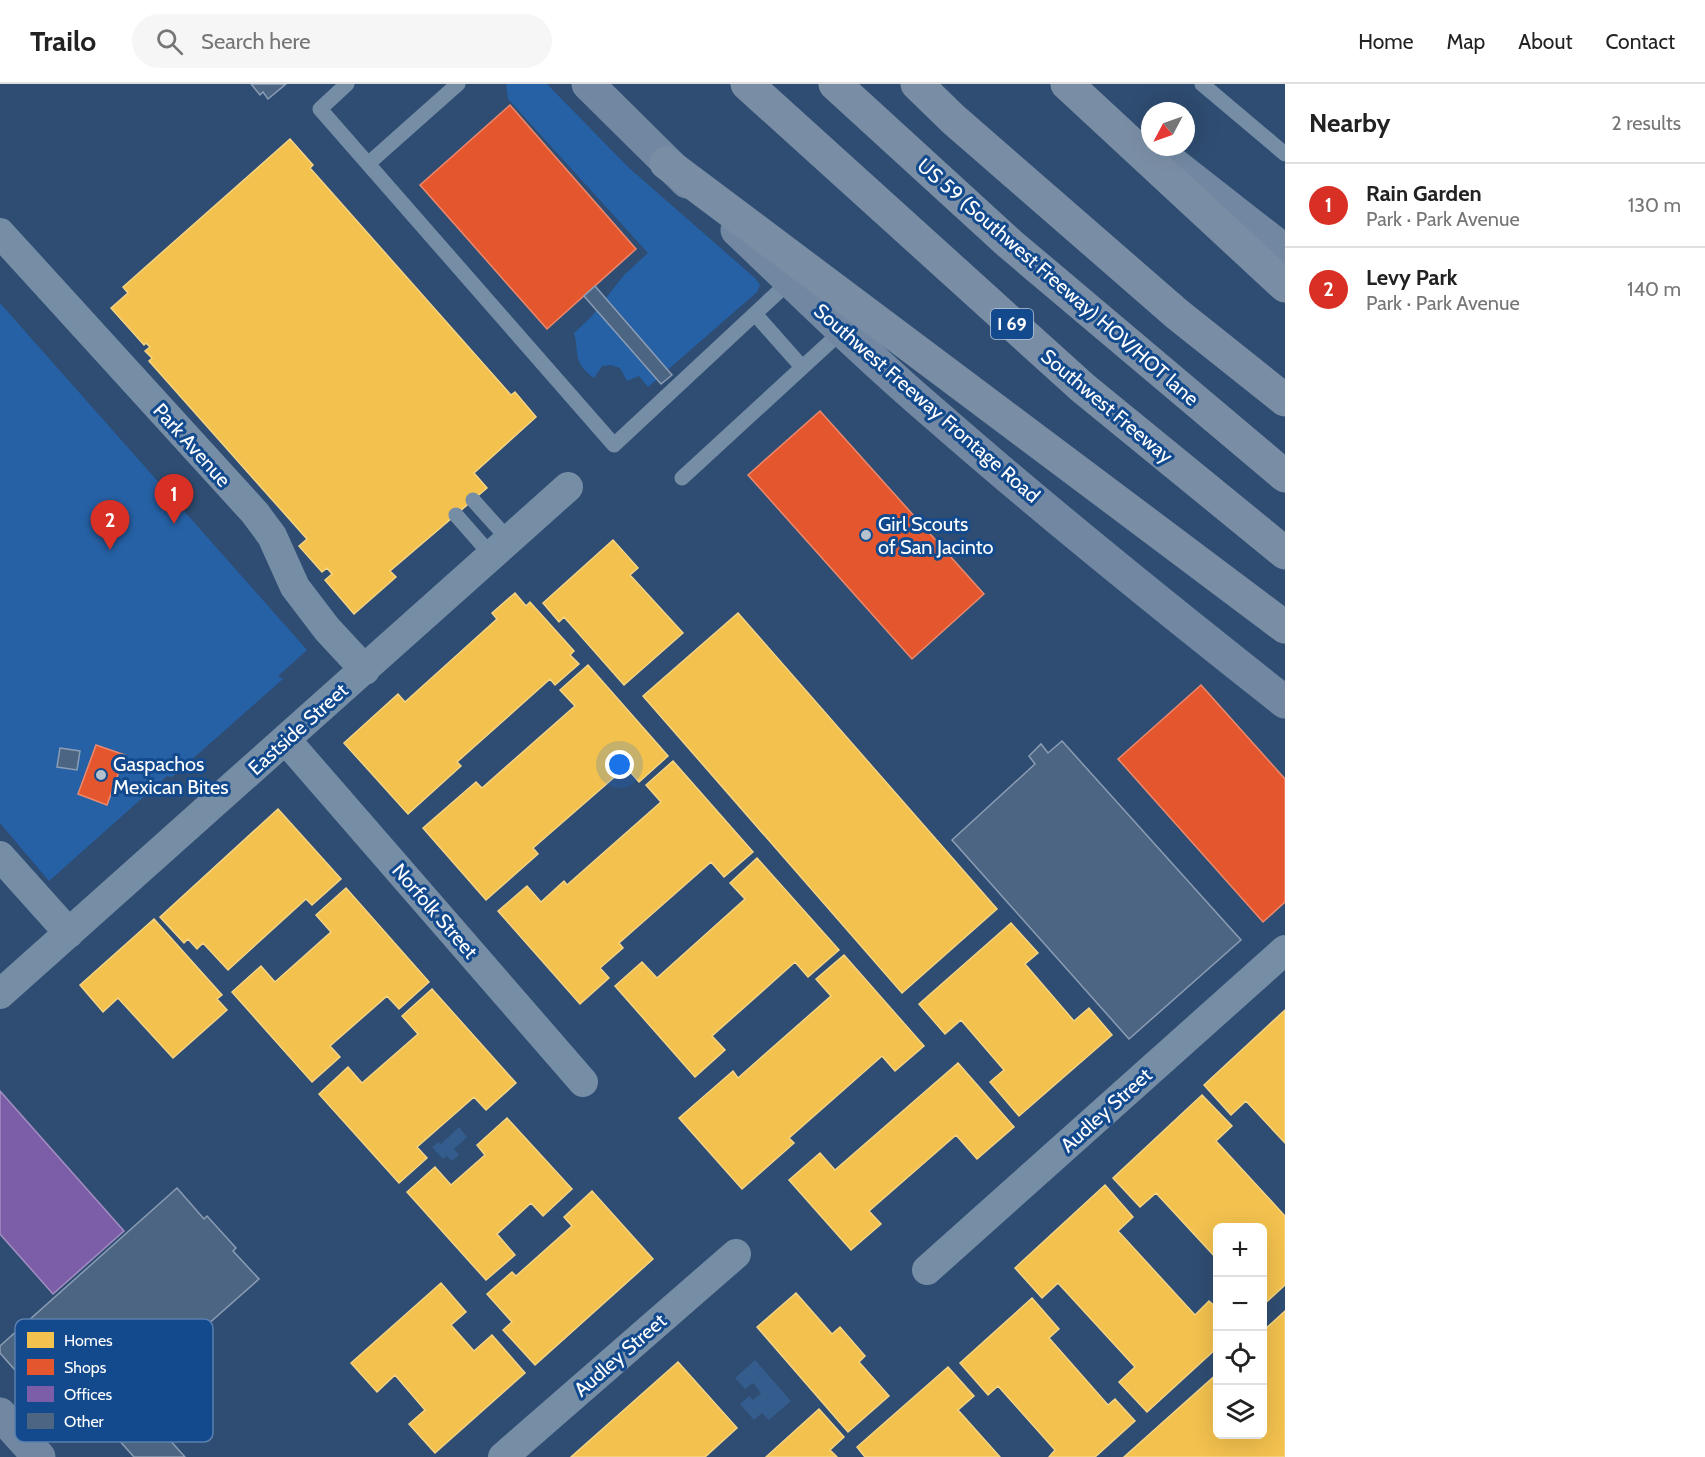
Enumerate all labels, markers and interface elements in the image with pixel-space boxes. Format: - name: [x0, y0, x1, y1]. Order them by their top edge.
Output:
- search box: [132, 14, 552, 68]
- text: Trailo: [30, 24, 96, 58]
- icon: search: [153, 25, 186, 58]
- text: Search here: [201, 28, 310, 55]
- text: Home: [1358, 29, 1414, 54]
- text: Map: [1447, 29, 1485, 54]
- text: About: [1518, 29, 1572, 54]
- text: Contact: [1605, 29, 1675, 54]
- north arrow: [1141, 102, 1195, 156]
- text: Nearby: [1309, 107, 1390, 139]
- text: 2 results: [1611, 111, 1681, 135]
- street label: US 59 (Southwest Freeway) HOV/HOT lane: [912, 153, 1204, 411]
- text: Rain Garden: [1366, 180, 1482, 207]
- text: 1: [1325, 193, 1332, 217]
- text: 130 m: [1628, 193, 1681, 217]
- text: Park · Park Avenue: [1366, 207, 1520, 231]
- text: Levy Park: [1366, 264, 1457, 291]
- text: 2: [1323, 277, 1334, 301]
- text: 140 m: [1627, 277, 1681, 301]
- text: Park · Park Avenue: [1366, 291, 1520, 315]
- street label: Southwest Freeway Frontage Road: [809, 298, 1045, 508]
- road number: I 69: [991, 309, 1033, 339]
- street label: Southwest Freeway: [1036, 344, 1178, 468]
- street label: Park Avenue: [148, 398, 236, 492]
- pin: 1: [154, 474, 194, 524]
- pin: 2: [90, 500, 130, 550]
- place label: Girl Scouts of San Jacinto: [878, 512, 993, 559]
- marker: Girl Scouts of San Jacinto: [859, 528, 873, 542]
- street label: Eastside Street: [243, 678, 353, 780]
- your location: [605, 750, 634, 779]
- place label: Gaspachos Mexican Bites: [113, 752, 228, 799]
- marker: Gaspachos Mexican Bites: [94, 768, 108, 782]
- street label: Norfolk Street: [387, 859, 483, 964]
- street label: Audley Street: [1055, 1063, 1157, 1157]
- map controls: [1213, 1223, 1267, 1439]
- button: +: [1213, 1223, 1267, 1277]
- button: −: [1213, 1277, 1267, 1331]
- street label: Audley Street: [569, 1308, 671, 1402]
- legend: [15, 1319, 213, 1442]
- text: Homes: [64, 1331, 113, 1350]
- button: locate: [1213, 1331, 1267, 1385]
- text: Shops: [64, 1358, 107, 1377]
- text: Offices: [64, 1385, 113, 1404]
- button: layers: [1213, 1385, 1267, 1439]
- text: Other: [64, 1412, 105, 1431]

